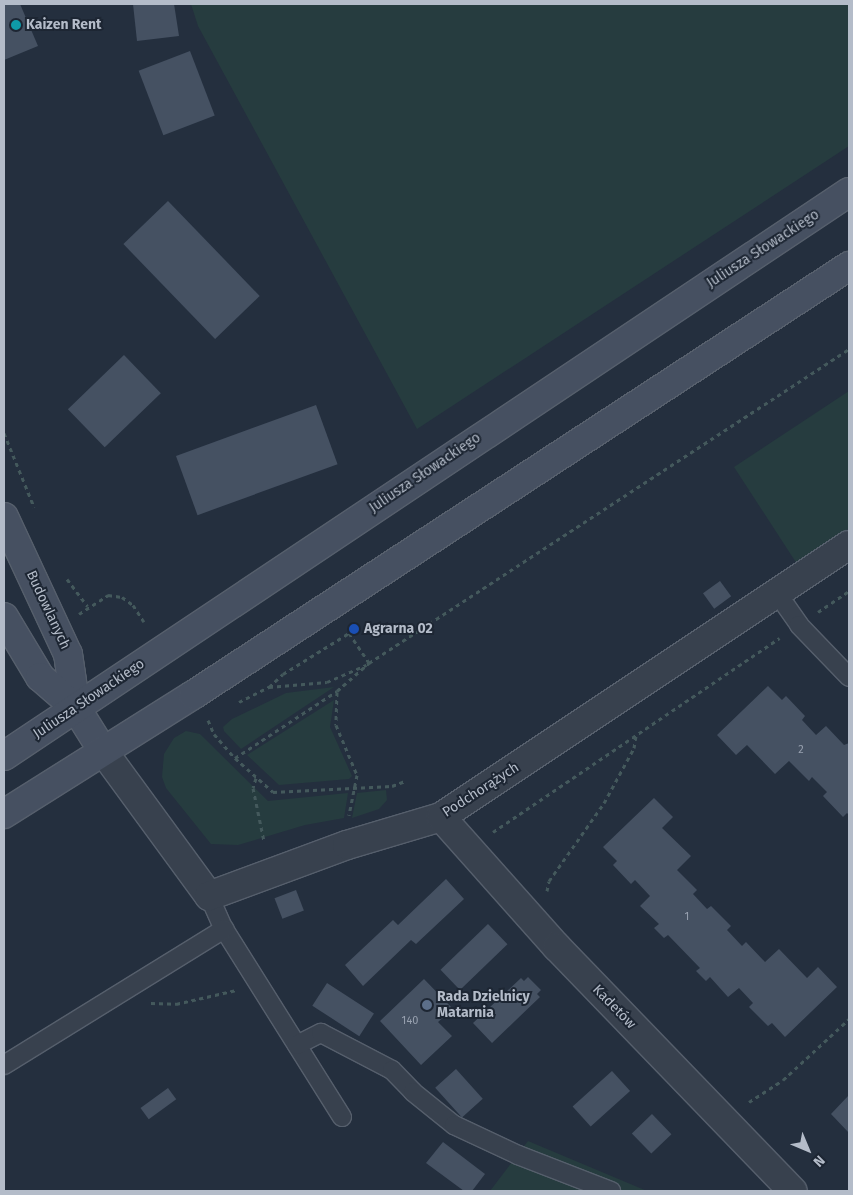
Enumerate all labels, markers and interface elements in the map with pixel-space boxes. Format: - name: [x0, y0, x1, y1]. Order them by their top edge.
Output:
- place label: Kaizen Rent: [26, 17, 101, 33]
- marker: Kaizen Rent: [10, 19, 22, 31]
- street label: Juliusza Słowackiego: [704, 206, 822, 292]
- street label: Juliusza Słowackiego: [366, 430, 484, 516]
- street label: Budowlanych: [22, 568, 74, 652]
- place label: Agrarna 02: [364, 621, 433, 637]
- marker: Agrarna 02: [348, 623, 360, 635]
- street label: Juliusza Słowackiego: [30, 656, 148, 742]
- house number: 2: [798, 743, 804, 757]
- street label: Podchorążych: [440, 759, 522, 821]
- house number: 1: [685, 910, 689, 924]
- street label: Kadetów: [589, 981, 639, 1033]
- place label: Rada Dzielnicy Matarnia: [437, 989, 530, 1022]
- marker: Rada Dzielnicy Matarnia: [421, 999, 433, 1011]
- house number: 140: [402, 1014, 418, 1028]
- north arrow: [783, 1125, 833, 1175]
- text: N: [810, 1152, 828, 1170]

